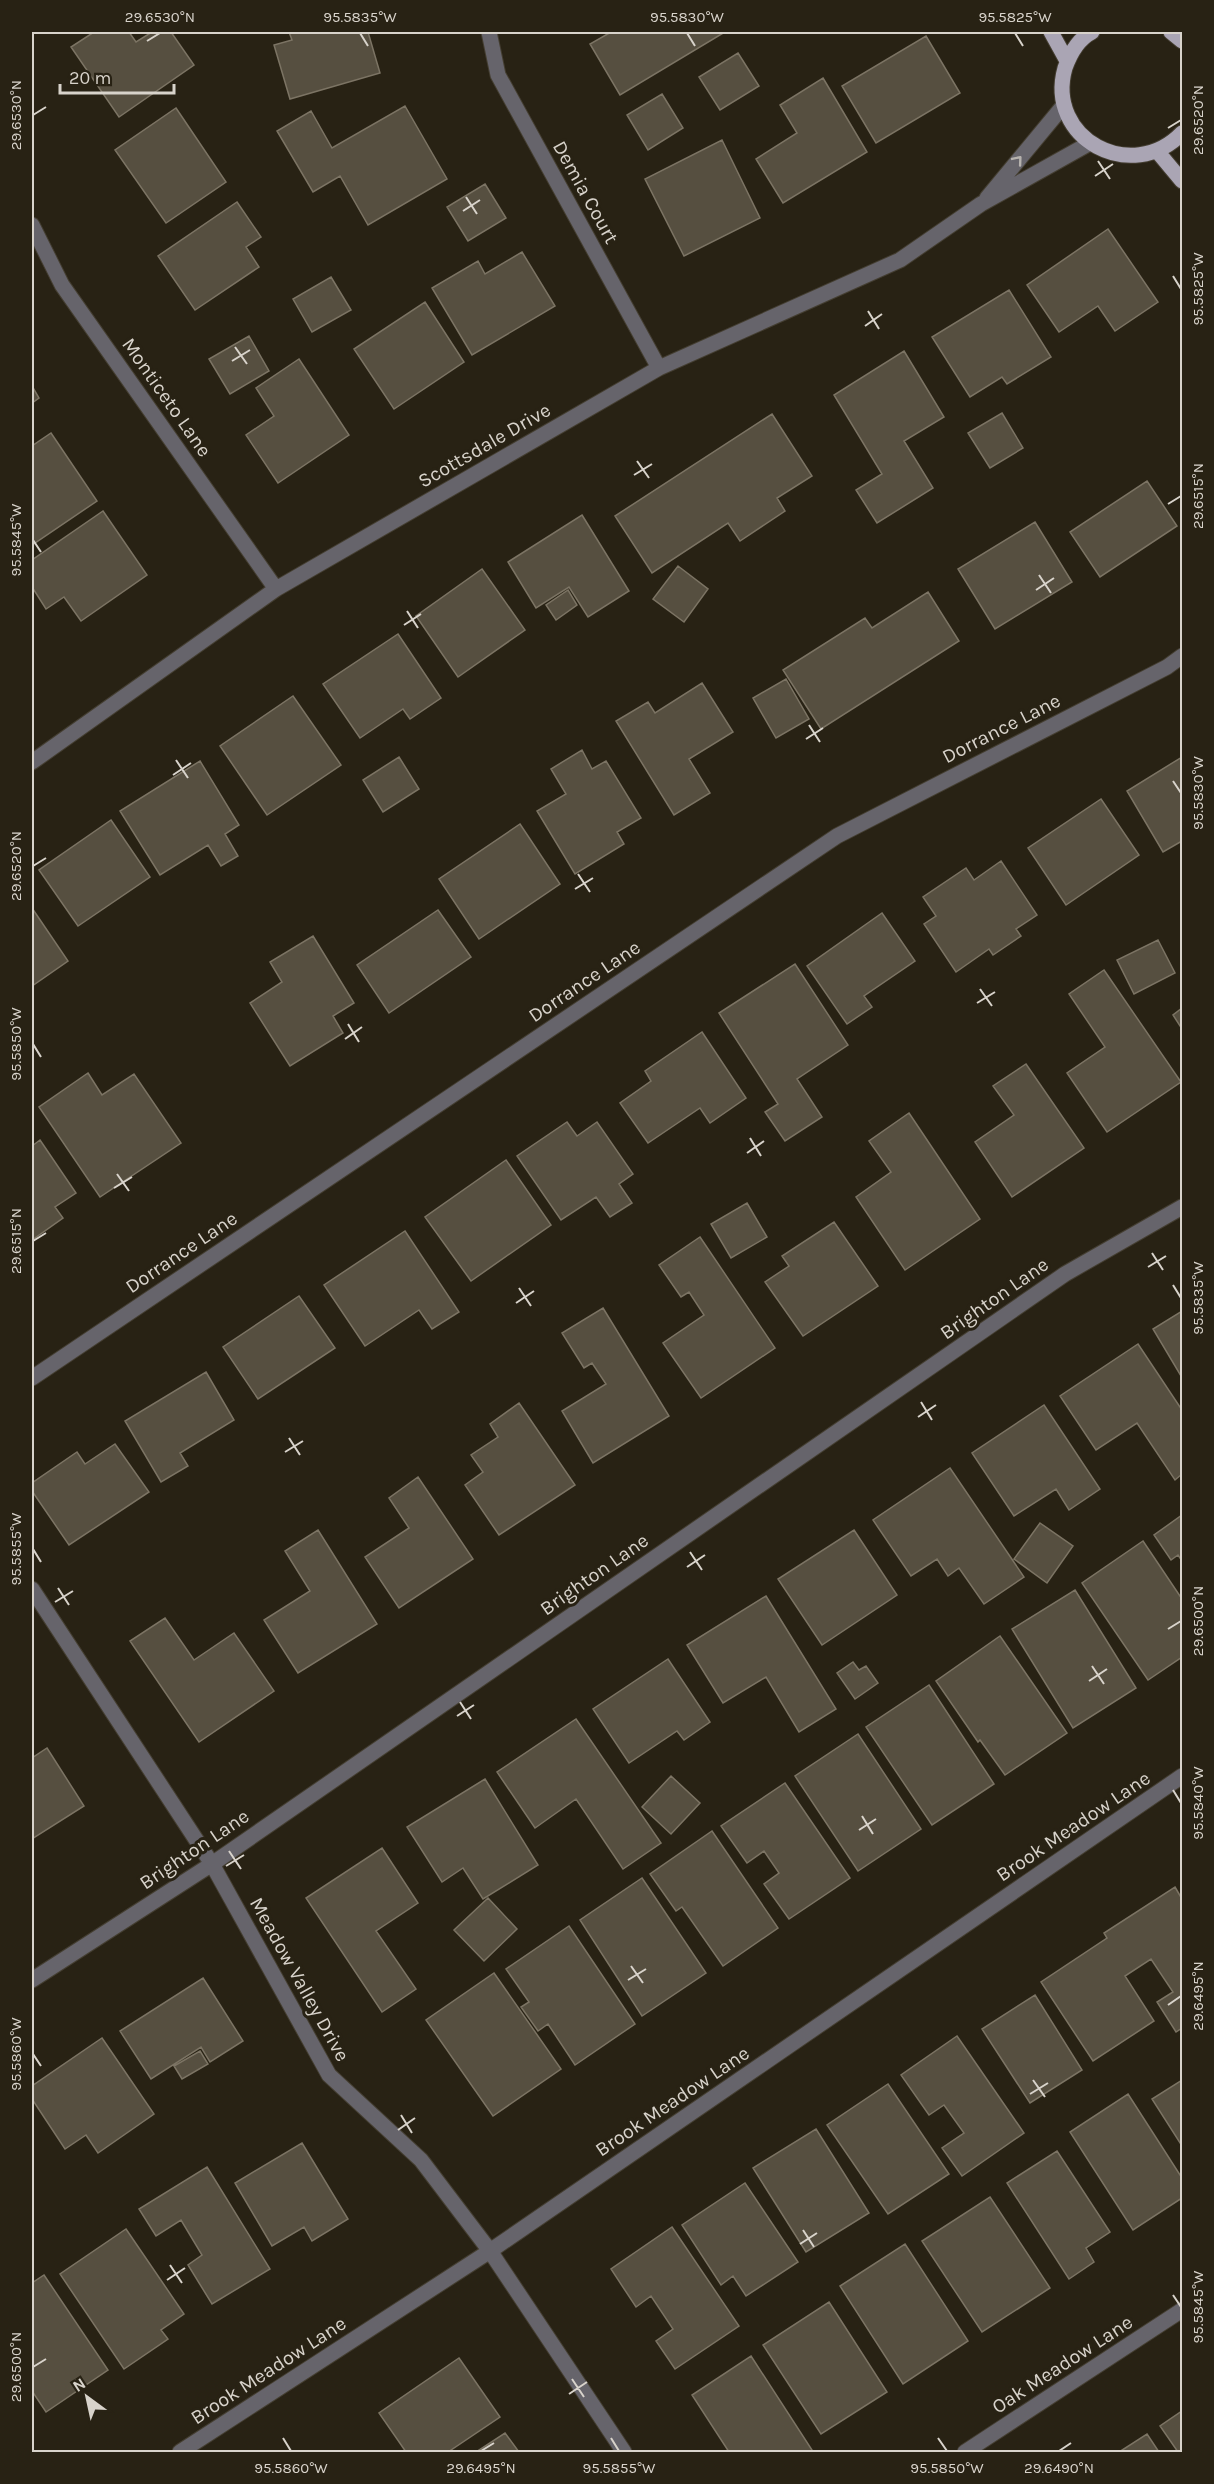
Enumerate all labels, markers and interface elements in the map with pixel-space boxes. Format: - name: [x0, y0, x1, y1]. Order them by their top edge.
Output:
- text: 29.6530°N: [125, 8, 195, 26]
- text: 95.5835°W: [323, 8, 397, 26]
- text: 95.5830°W: [650, 8, 724, 26]
- text: 95.5825°W: [978, 8, 1052, 26]
- scale bar: [60, 57, 174, 95]
- text: 20 m: [69, 67, 111, 89]
- text: 29.6530°N: [7, 80, 25, 150]
- text: 29.6520°N: [1189, 85, 1207, 155]
- street label: Demia Court: [548, 137, 623, 248]
- one-way arrow: [1011, 155, 1022, 166]
- text: 95.5825°W: [1189, 252, 1207, 326]
- street label: Monticeto Lane: [117, 333, 216, 461]
- street label: Scottsdale Drive: [414, 398, 555, 493]
- text: 29.6515°N: [1189, 463, 1207, 529]
- text: 95.5845°W: [7, 503, 25, 576]
- street label: Dorrance Lane: [938, 689, 1064, 768]
- text: 95.5830°W: [1189, 756, 1207, 830]
- text: 29.6520°N: [7, 831, 25, 901]
- street label: Dorrance Lane: [524, 936, 644, 1027]
- text: 95.5850°W: [7, 1007, 25, 1081]
- street label: Dorrance Lane: [121, 1207, 241, 1298]
- text: 29.6515°N: [7, 1208, 25, 1274]
- street label: Brighton Lane: [936, 1253, 1053, 1344]
- text: 95.5835°W: [1189, 1261, 1207, 1335]
- text: 95.5855°W: [7, 1512, 25, 1585]
- street label: Brighton Lane: [536, 1529, 653, 1620]
- text: 29.6500°N: [1189, 1586, 1207, 1656]
- street label: Brook Meadow Lane: [992, 1766, 1155, 1886]
- text: 95.5840°W: [1189, 1766, 1207, 1840]
- street label: Brighton Lane: [135, 1804, 253, 1894]
- street label: Meadow Valley Drive: [245, 1893, 354, 2065]
- text: 29.6495°N: [1189, 1961, 1207, 2031]
- text: 95.5860°W: [7, 2017, 25, 2091]
- street label: Brook Meadow Lane: [591, 2041, 754, 2161]
- text: 95.5845°W: [1189, 2270, 1207, 2343]
- street label: Oak Meadow Lane: [988, 2310, 1137, 2418]
- street label: Brook Meadow Lane: [186, 2312, 350, 2429]
- text: 29.6500°N: [7, 2332, 25, 2402]
- north arrow: [57, 2367, 117, 2427]
- text: N: [69, 2374, 89, 2396]
- text: 95.5860°W: [254, 2459, 328, 2477]
- text: 29.6495°N: [446, 2459, 516, 2477]
- text: 95.5855°W: [583, 2459, 656, 2477]
- text: 95.5850°W: [910, 2459, 984, 2477]
- text: 29.6490°N: [1024, 2459, 1094, 2477]

